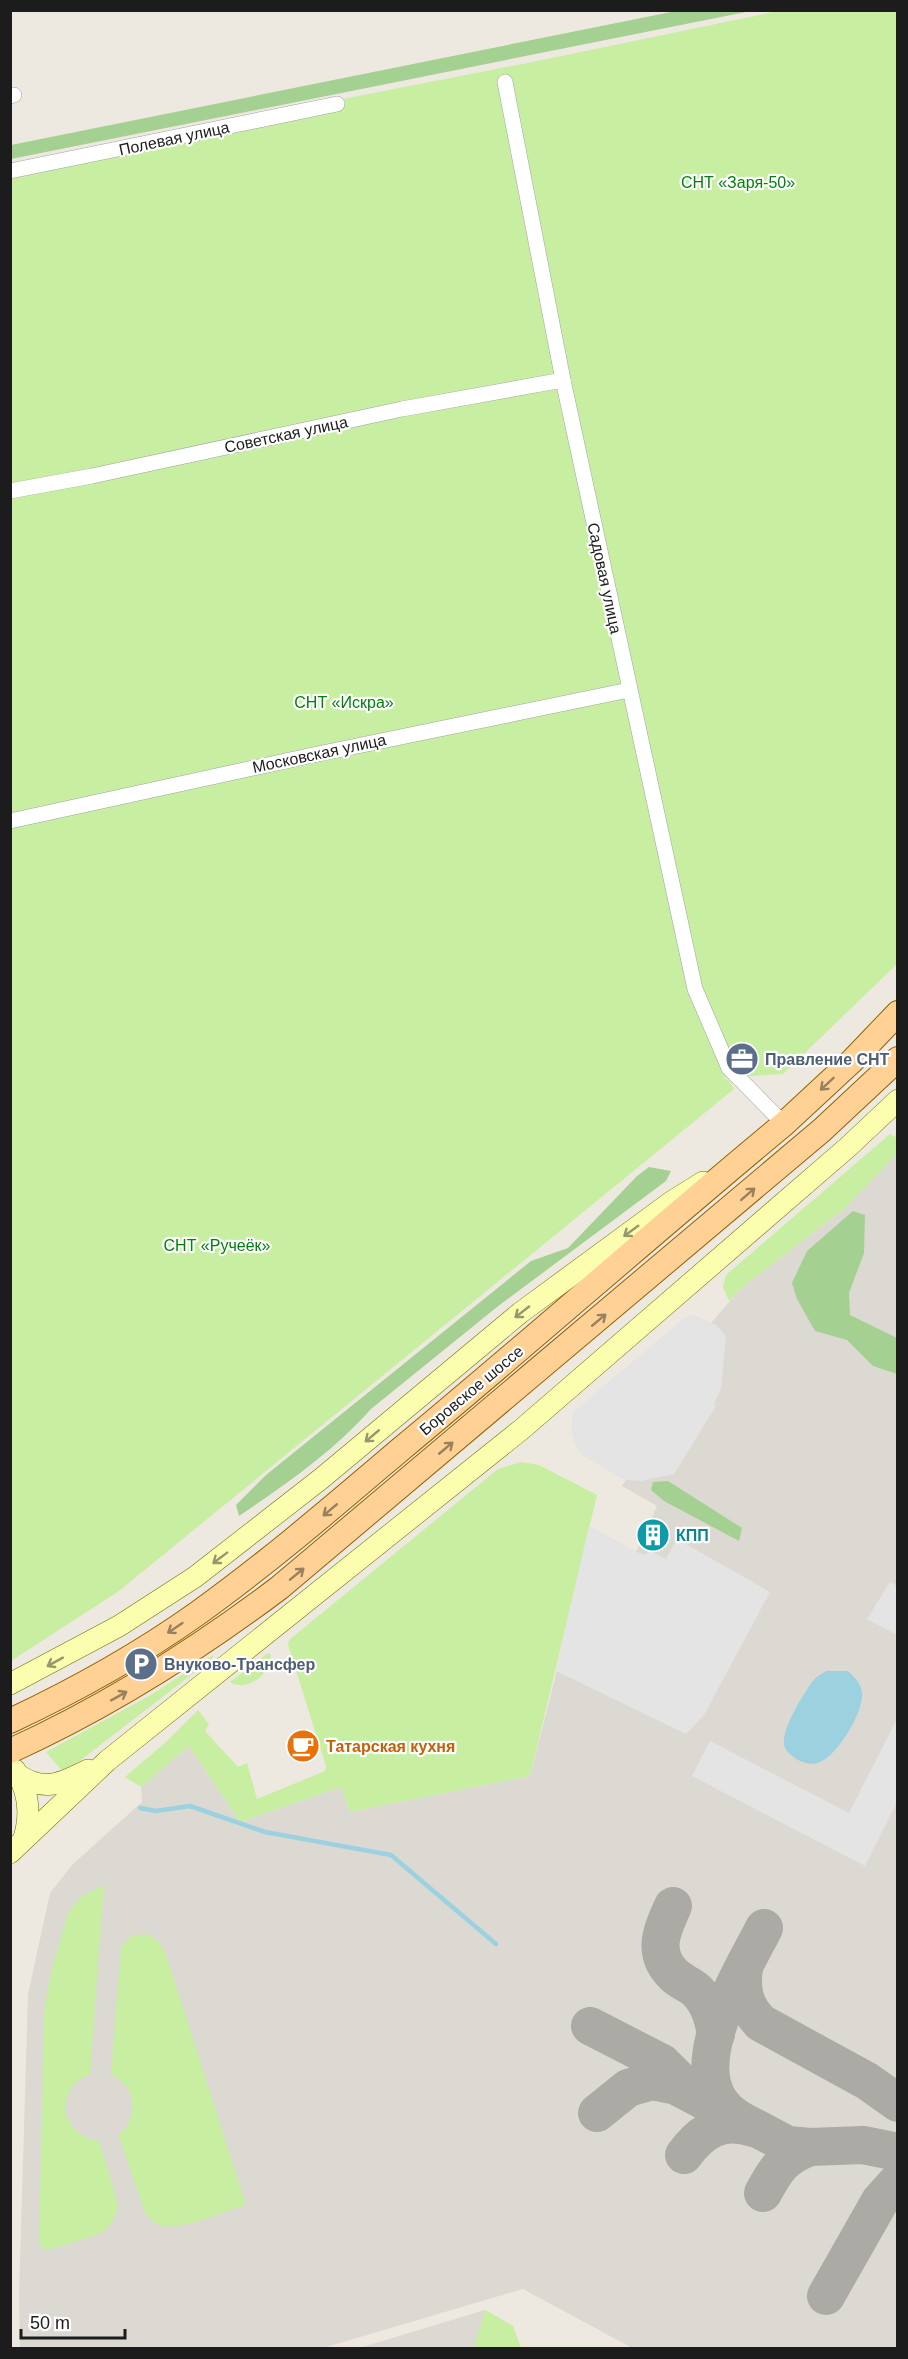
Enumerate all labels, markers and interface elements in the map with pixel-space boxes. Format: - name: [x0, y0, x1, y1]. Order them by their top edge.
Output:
- street label: Полевая улица: [117, 118, 231, 159]
- park label: СНТ «Заря-50»: [681, 174, 795, 191]
- street label: Советская улица: [223, 413, 349, 456]
- street label: Садовая улица: [584, 521, 625, 635]
- park label: СНТ «Искра»: [294, 694, 394, 711]
- street label: Московская улица: [251, 731, 388, 776]
- office icon: Правление СНТ: [724, 1041, 760, 1077]
- place label: Правление СНТ: [765, 1051, 890, 1068]
- one-way arrow: [820, 1077, 835, 1091]
- one-way arrow: [740, 1187, 755, 1201]
- one-way arrow: [623, 1225, 639, 1237]
- park label: СНТ «Ручеёк»: [164, 1237, 271, 1254]
- one-way arrow: [514, 1305, 530, 1318]
- one-way arrow: [591, 1313, 607, 1326]
- street label: Боровское шоссе: [416, 1342, 526, 1439]
- one-way arrow: [365, 1429, 380, 1443]
- one-way arrow: [438, 1441, 453, 1455]
- one-way arrow: [323, 1503, 338, 1517]
- building icon: КПП: [635, 1517, 671, 1553]
- place label: КПП: [676, 1527, 709, 1544]
- one-way arrow: [212, 1552, 228, 1565]
- one-way arrow: [289, 1567, 304, 1581]
- one-way arrow: [167, 1622, 184, 1634]
- parking icon: Внуково-Трансфер: [123, 1646, 159, 1682]
- one-way arrow: [47, 1656, 64, 1668]
- place label: Внуково-Трансфер: [164, 1656, 316, 1673]
- one-way arrow: [110, 1690, 127, 1702]
- cafe icon: Татарская кухня: [285, 1728, 321, 1764]
- place label: Татарская кухня: [326, 1738, 455, 1755]
- scale bar: [21, 2302, 124, 2340]
- text: 50 m: [30, 2313, 70, 2333]

